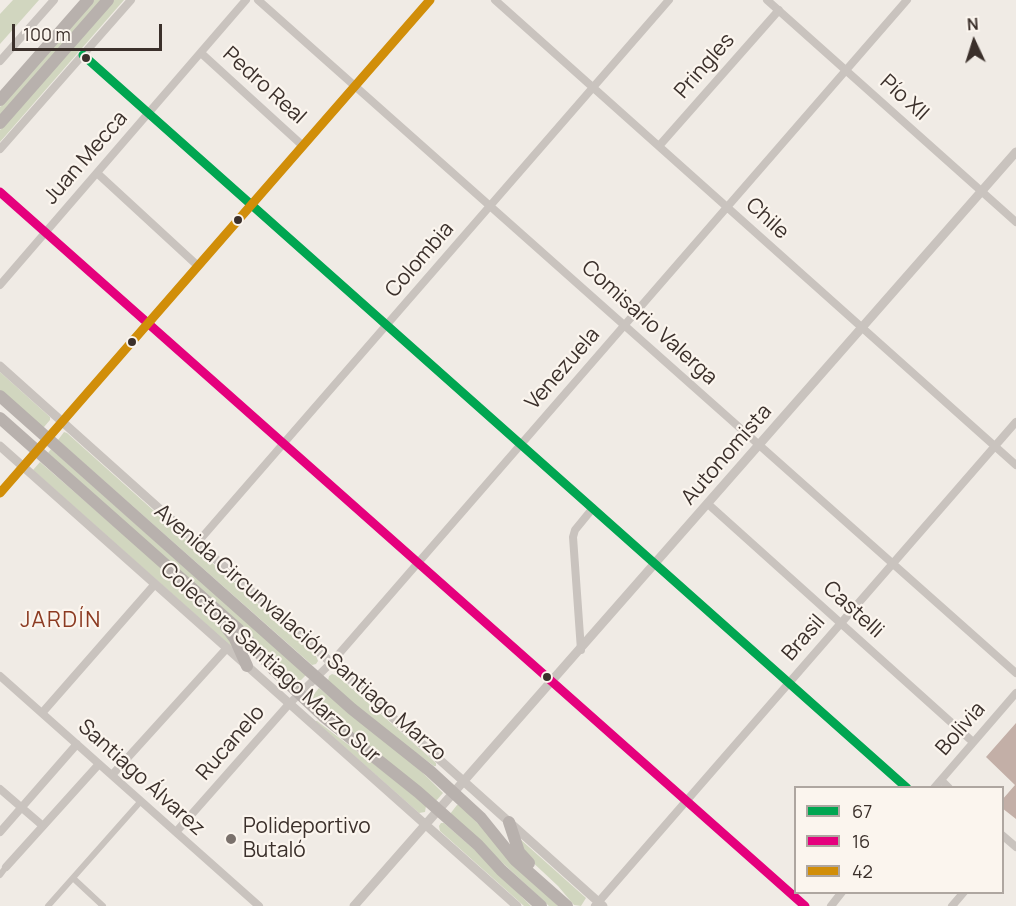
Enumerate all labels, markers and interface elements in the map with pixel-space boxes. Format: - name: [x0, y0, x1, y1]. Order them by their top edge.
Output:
- scale bar: [15, 12, 165, 50]
- north arrow: [944, 12, 1004, 72]
- text: N: [966, 13, 979, 35]
- text: 100 m: [23, 22, 71, 46]
- street label: Pringles: [670, 28, 740, 104]
- street label: Pedro Real: [217, 42, 311, 130]
- unlabelled marker: [80, 52, 92, 64]
- street label: Pío XII: [874, 70, 934, 126]
- street label: Juan Mecca: [39, 106, 133, 210]
- street label: Chile: [740, 193, 794, 245]
- unlabelled marker: [232, 214, 244, 226]
- street label: Colombia: [380, 217, 460, 303]
- street label: Comisario Valerga: [576, 256, 722, 390]
- street label: Venezuela: [521, 323, 605, 415]
- unlabelled marker: [126, 336, 138, 348]
- street label: Autonomista: [677, 400, 777, 510]
- street label: Avenida Circunvalación Santiago Marzo: [149, 499, 451, 767]
- street label: Colectora Santiago Marzo Sur: [155, 557, 385, 769]
- street label: Castelli: [818, 576, 888, 644]
- district label: JARDÍN: [20, 608, 102, 634]
- street label: Brasil: [777, 610, 831, 666]
- unlabelled marker: [541, 671, 553, 683]
- street label: Bolivia: [931, 697, 991, 761]
- street label: Rucanelo: [192, 700, 270, 786]
- street label: Santiago Álvarez: [72, 715, 210, 841]
- legend: [794, 786, 1004, 894]
- text: 67: [852, 799, 872, 823]
- place label: Polideportivo Butaló: [243, 814, 371, 864]
- text: 16: [852, 829, 870, 853]
- marker: Polideportivo Butaló: [224, 832, 238, 846]
- text: 42: [852, 859, 873, 883]

